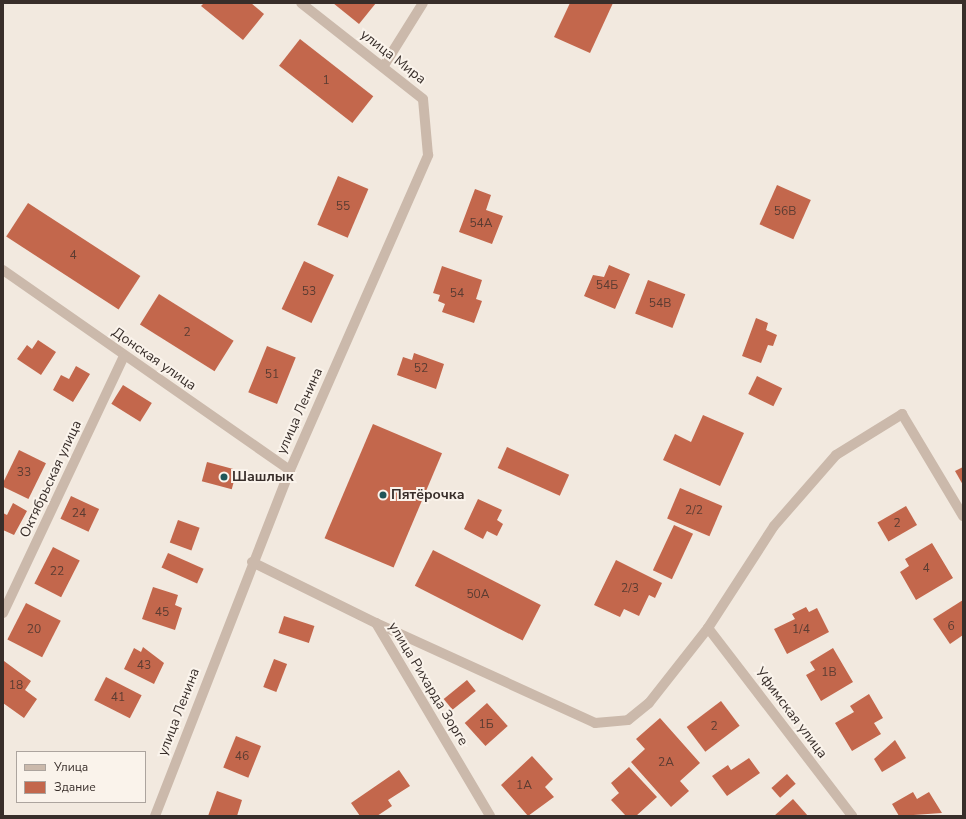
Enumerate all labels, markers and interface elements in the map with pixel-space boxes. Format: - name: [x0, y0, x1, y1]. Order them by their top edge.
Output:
- street label: улица Мира: [357, 26, 429, 88]
- house number: 1: [322, 74, 330, 88]
- house number: 55: [336, 200, 350, 214]
- house number: 56В: [774, 205, 796, 219]
- house number: 54А: [469, 217, 493, 231]
- house number: 4: [69, 249, 77, 263]
- house number: 54Б: [596, 279, 618, 293]
- house number: 53: [302, 285, 316, 299]
- house number: 54: [450, 287, 464, 301]
- house number: 54В: [649, 297, 671, 311]
- street label: Донская улица: [109, 324, 199, 394]
- house number: 2: [183, 326, 191, 340]
- house number: 52: [414, 362, 428, 376]
- street label: улица Ленина: [273, 365, 327, 457]
- house number: 51: [265, 368, 279, 382]
- street label: Октябрьская улица: [16, 418, 86, 540]
- house number: 33: [17, 466, 31, 480]
- place label: Шашлык: [232, 469, 294, 485]
- marker: Шашлык: [219, 472, 229, 482]
- place label: Пятёрочка: [391, 487, 464, 503]
- marker: Пятёрочка: [378, 490, 388, 500]
- house number: 2/2: [685, 504, 703, 518]
- house number: 24: [72, 507, 86, 521]
- house number: 2: [893, 517, 901, 531]
- house number: 4: [922, 562, 930, 576]
- house number: 22: [50, 565, 64, 579]
- house number: 2/3: [621, 582, 639, 596]
- house number: 50А: [466, 588, 490, 602]
- house number: 45: [155, 606, 169, 620]
- street label: улица Рихарда Зорге: [384, 619, 472, 749]
- house number: 6: [947, 620, 955, 634]
- house number: 20: [27, 623, 41, 637]
- house number: 1/4: [792, 623, 810, 637]
- house number: 43: [137, 659, 151, 673]
- street label: Уфимская улица: [751, 664, 831, 762]
- street label: улица Ленина: [155, 666, 203, 758]
- house number: 1В: [821, 666, 837, 680]
- house number: 18: [9, 679, 23, 693]
- house number: 41: [111, 691, 125, 705]
- house number: 1Б: [478, 718, 494, 732]
- house number: 2: [710, 720, 718, 734]
- house number: 46: [235, 750, 249, 764]
- legend: [16, 751, 146, 803]
- house number: 2А: [658, 756, 674, 770]
- text: Улица: [54, 759, 88, 775]
- text: Здание: [54, 779, 96, 795]
- house number: 1А: [516, 779, 532, 793]

